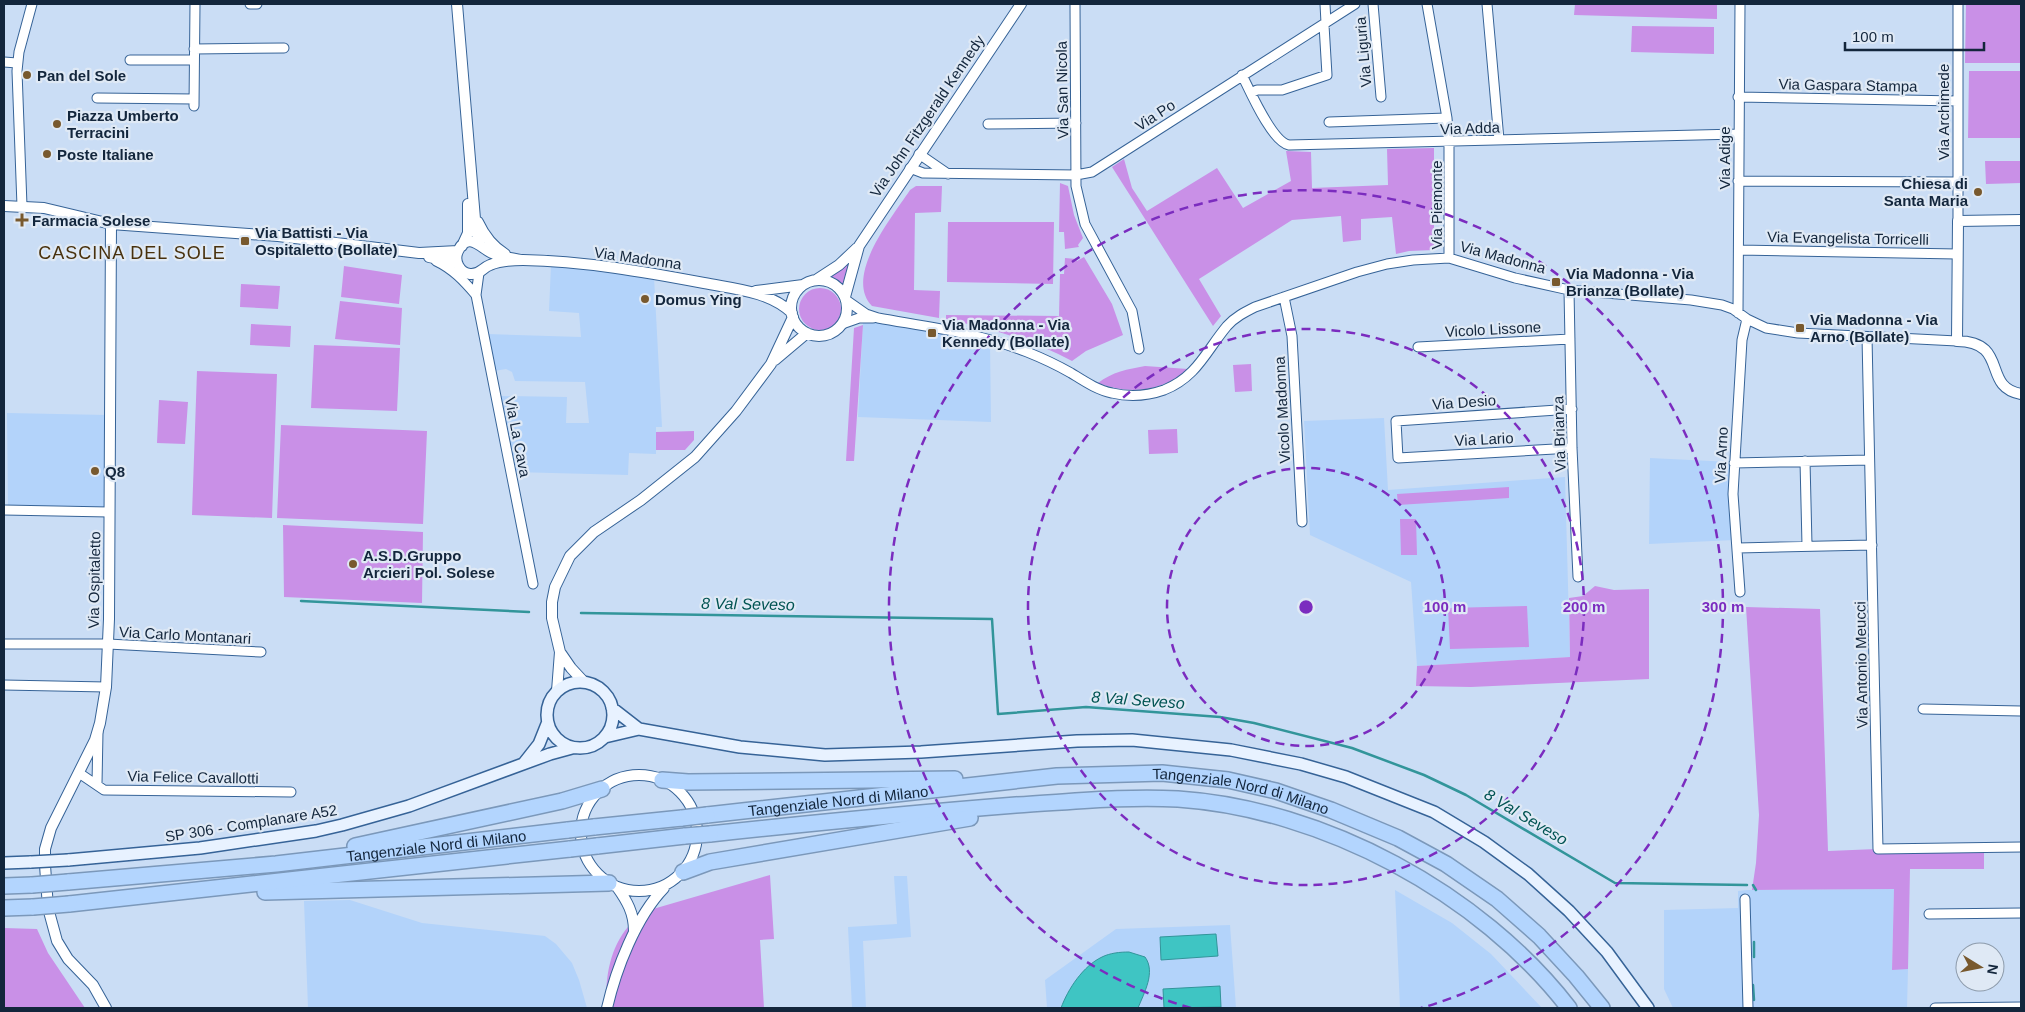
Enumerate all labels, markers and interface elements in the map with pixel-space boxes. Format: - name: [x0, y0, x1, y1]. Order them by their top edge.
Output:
- street label: Via Liguria: [1351, 15, 1375, 88]
- scale bar: [1845, 20, 1984, 52]
- text: 100 m: [1852, 28, 1894, 45]
- street label: Via John Fitzgerald Kennedy: [866, 31, 988, 200]
- street label: Via San Nicola: [1053, 40, 1071, 139]
- street label: Via Archimede: [1935, 64, 1952, 160]
- place label: Pan del Sole: [37, 67, 126, 84]
- marker: Pan del Sole: [21, 69, 33, 81]
- street label: Via Gaspara Stampa: [1778, 75, 1918, 95]
- street label: Via Po: [1132, 96, 1178, 134]
- place label: Piazza Umberto Terracini: [67, 107, 179, 141]
- marker: Piazza Umberto Terracini: [51, 118, 63, 130]
- street label: Via Adda: [1440, 118, 1501, 138]
- street label: Via Adige: [1716, 126, 1733, 190]
- place label: Poste Italiane: [57, 146, 154, 163]
- marker: Poste Italiane: [41, 148, 53, 160]
- street label: Via Piemonte: [1428, 161, 1445, 249]
- place label: Chiesa di Santa Maria: [1884, 175, 1969, 209]
- marker: Chiesa di Santa Maria: [1972, 186, 1984, 198]
- place label: Farmacia Solese: [32, 212, 150, 229]
- marker: Farmacia Solese: [16, 214, 28, 226]
- place label: Via Battisti - Via Ospitaletto (Bollate): [255, 224, 398, 258]
- street label: Via Evangelista Torricelli: [1767, 228, 1929, 248]
- marker: Via Battisti - Via Ospitaletto (Bollate): [239, 235, 251, 247]
- street label: Via Madonna: [1458, 237, 1548, 277]
- district label: CASCINA DEL SOLE: [38, 243, 226, 263]
- street label: Via Madonna: [593, 243, 683, 273]
- place label: Via Madonna - Via Brianza (Bollate): [1566, 265, 1694, 299]
- marker: Via Madonna - Via Brianza (Bollate): [1550, 276, 1562, 288]
- place label: Domus Ying: [655, 291, 742, 308]
- marker: Domus Ying: [639, 293, 651, 305]
- place label: Via Madonna - Via Arno (Bollate): [1810, 311, 1938, 345]
- place label: Via Madonna - Via Kennedy (Bollate): [942, 316, 1070, 350]
- street label: Vicolo Lissone: [1444, 318, 1542, 340]
- marker: Via Madonna - Via Arno (Bollate): [1794, 322, 1806, 334]
- marker: Via Madonna - Via Kennedy (Bollate): [926, 327, 938, 339]
- street label: Vicolo Madonna: [1271, 355, 1293, 464]
- street label: Via Desio: [1432, 391, 1496, 413]
- street label: Via La Cava: [502, 395, 534, 479]
- street label: Via Brianza: [1549, 395, 1569, 472]
- street label: Via Arno: [1711, 426, 1731, 484]
- street label: Via Lario: [1454, 429, 1514, 449]
- place label: Q8: [105, 463, 125, 480]
- marker: Q8: [89, 465, 101, 477]
- street label: Via Ospitaletto: [85, 531, 103, 629]
- place label: A.S.D.Gruppo Arcieri Pol. Solese: [363, 547, 495, 581]
- marker: A.S.D.Gruppo Arcieri Pol. Solese: [347, 558, 359, 570]
- water label: 8 Val Seveso: [701, 595, 795, 613]
- centre of rings: [1297, 598, 1315, 616]
- text: 100 m: [1424, 598, 1466, 615]
- text: 200 m: [1563, 598, 1605, 615]
- text: 300 m: [1702, 598, 1744, 615]
- street label: Via Antonio Meucci: [1851, 601, 1871, 729]
- street label: Via Carlo Montanari: [118, 623, 252, 647]
- water label: 8 Val Seveso: [1091, 688, 1185, 712]
- street label: Tangenziale Nord di Milano: [1152, 764, 1331, 817]
- street label: Via Felice Cavallotti: [127, 767, 259, 787]
- street label: Tangenziale Nord di Milano: [747, 782, 929, 819]
- water label: 8 Val Seveso: [1481, 786, 1571, 848]
- street label: SP 306 - Complanare A52: [164, 801, 338, 845]
- street label: Tangenziale Nord di Milano: [345, 826, 527, 864]
- north arrow: [1955, 942, 2005, 992]
- text: N: [1984, 963, 2002, 976]

